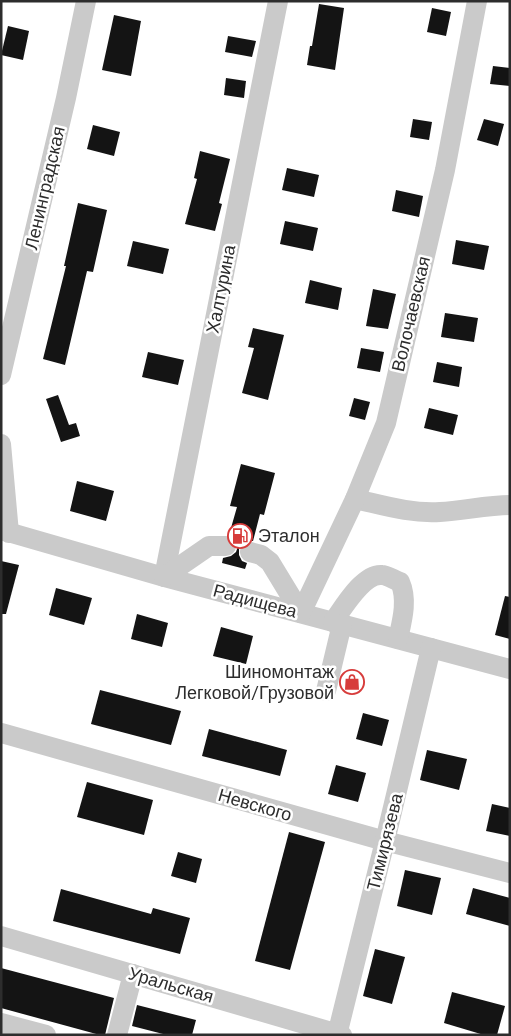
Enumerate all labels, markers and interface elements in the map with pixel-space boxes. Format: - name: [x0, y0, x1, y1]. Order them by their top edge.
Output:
- street label: Ленинградская: [20, 124, 69, 252]
- street label: Халтурина: [202, 242, 240, 335]
- street label: Волочаевская: [387, 254, 434, 374]
- fuel station icon: Эталон: [227, 523, 253, 549]
- place label: Эталон: [258, 525, 320, 546]
- street label: Радищева: [211, 579, 300, 622]
- place label: Шиномонтаж Легковой/Грузовой: [175, 661, 334, 703]
- shop icon: Шиномонтаж Легковой/Грузовой: [339, 669, 365, 695]
- street label: Невского: [216, 784, 294, 825]
- street label: Тимирязева: [362, 790, 407, 893]
- street label: Уральская: [126, 962, 216, 1007]

